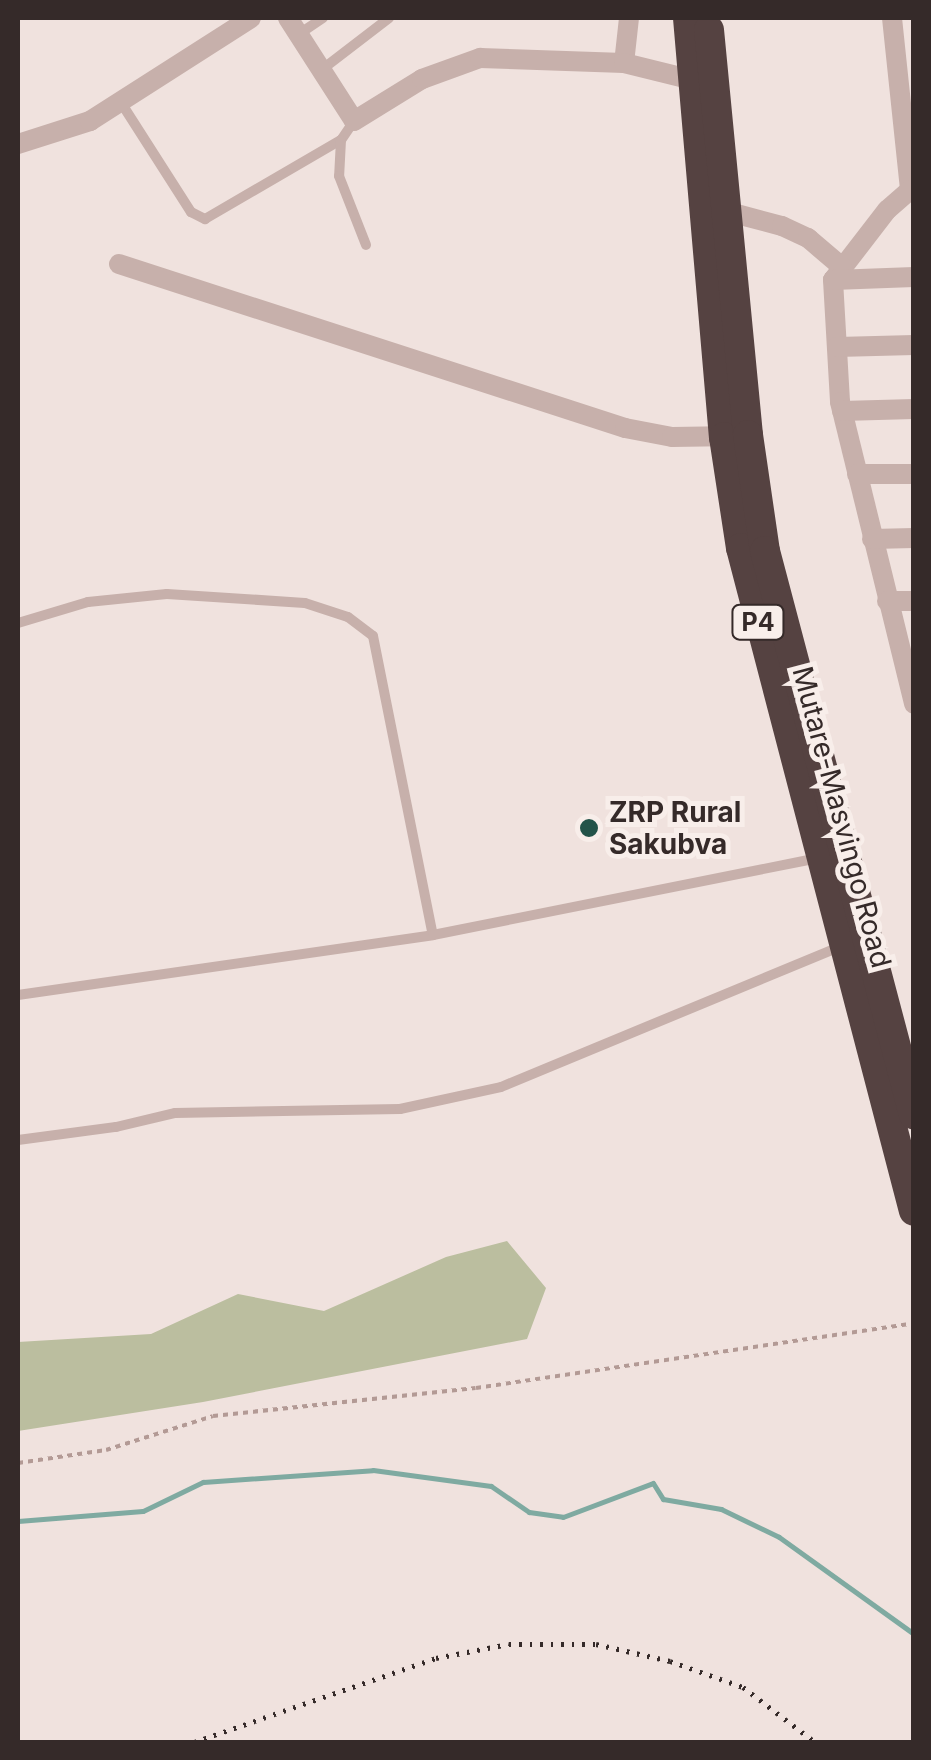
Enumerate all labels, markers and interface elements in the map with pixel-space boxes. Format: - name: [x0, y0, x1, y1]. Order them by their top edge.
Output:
- road number: P4: [730, 602, 786, 642]
- street label: Mutare-Masvingo Road: [786, 663, 898, 971]
- place label: ZRP Rural Sakubva: [609, 795, 741, 861]
- marker: ZRP Rural Sakubva: [578, 817, 600, 839]

